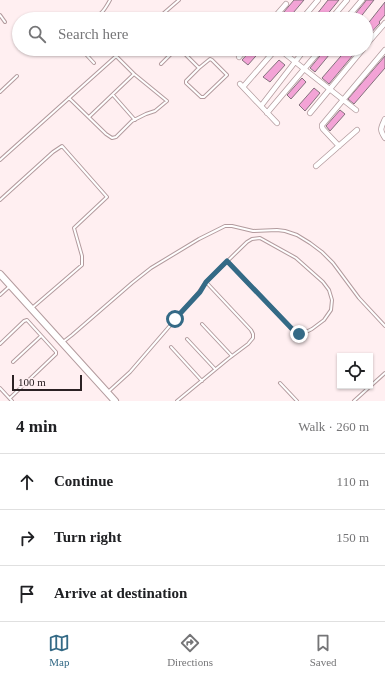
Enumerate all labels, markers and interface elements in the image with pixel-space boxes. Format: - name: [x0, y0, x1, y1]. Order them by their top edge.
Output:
- search box: [12, 12, 373, 56]
- icon: search: [26, 23, 48, 45]
- text: Search here: [58, 26, 128, 42]
- route start: [166, 310, 184, 328]
- route end: [290, 325, 308, 343]
- map controls: [337, 353, 373, 389]
- button: locate: [337, 353, 373, 389]
- scale bar: [12, 373, 82, 392]
- text: 100 m: [18, 376, 46, 388]
- text: 4 min: [16, 417, 57, 436]
- text: Walk · 260 m: [298, 419, 369, 434]
- icon: ahead: [16, 471, 38, 493]
- text: Continue: [54, 473, 113, 489]
- text: 110 m: [337, 474, 369, 489]
- icon: right: [16, 527, 38, 549]
- text: Turn right: [54, 529, 121, 545]
- text: 150 m: [336, 530, 369, 545]
- icon: arrive: [16, 583, 38, 605]
- text: Arrive at destination: [54, 585, 187, 601]
- tab: Map: [48, 632, 70, 668]
- tab: Directions: [167, 632, 213, 668]
- tab: Saved: [310, 632, 337, 668]

